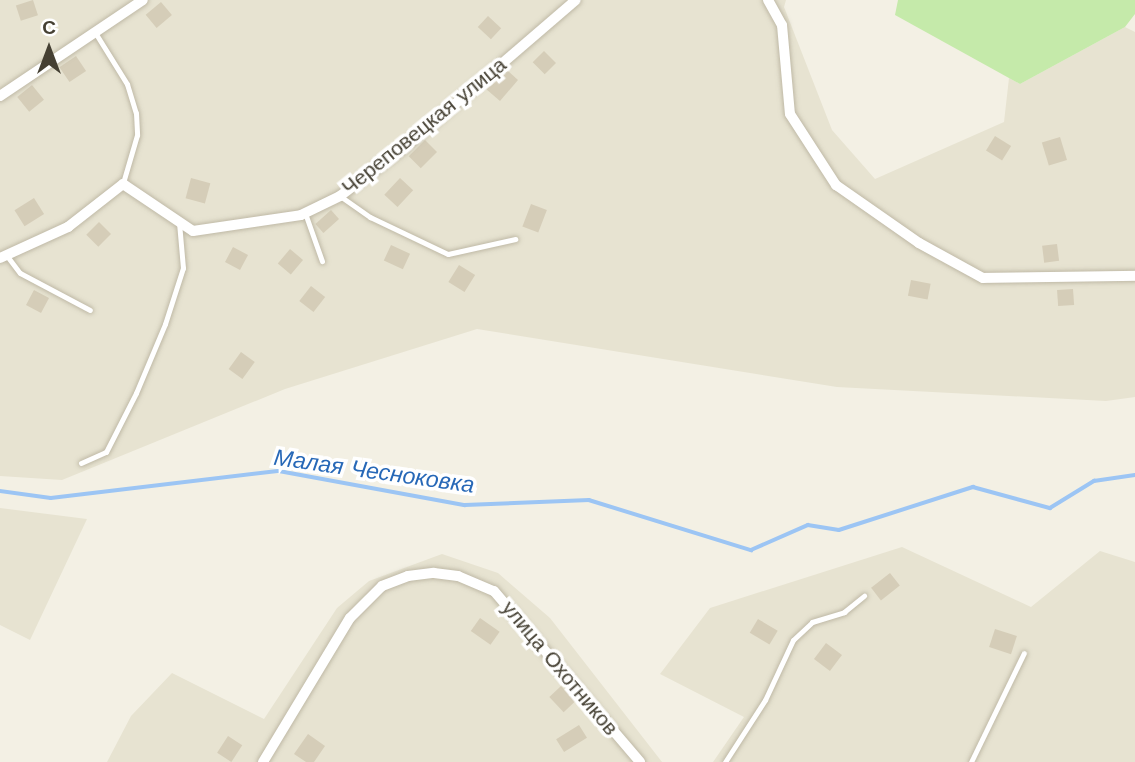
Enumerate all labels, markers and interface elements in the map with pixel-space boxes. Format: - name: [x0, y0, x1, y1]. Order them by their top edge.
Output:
- north arrow: [14, 14, 84, 84]
- text: С: [42, 16, 56, 39]
- street label: Череповецкая улица: [337, 52, 511, 200]
- water label: Малая Чесноковка: [272, 444, 476, 500]
- street label: улица Охотников: [496, 596, 624, 740]

